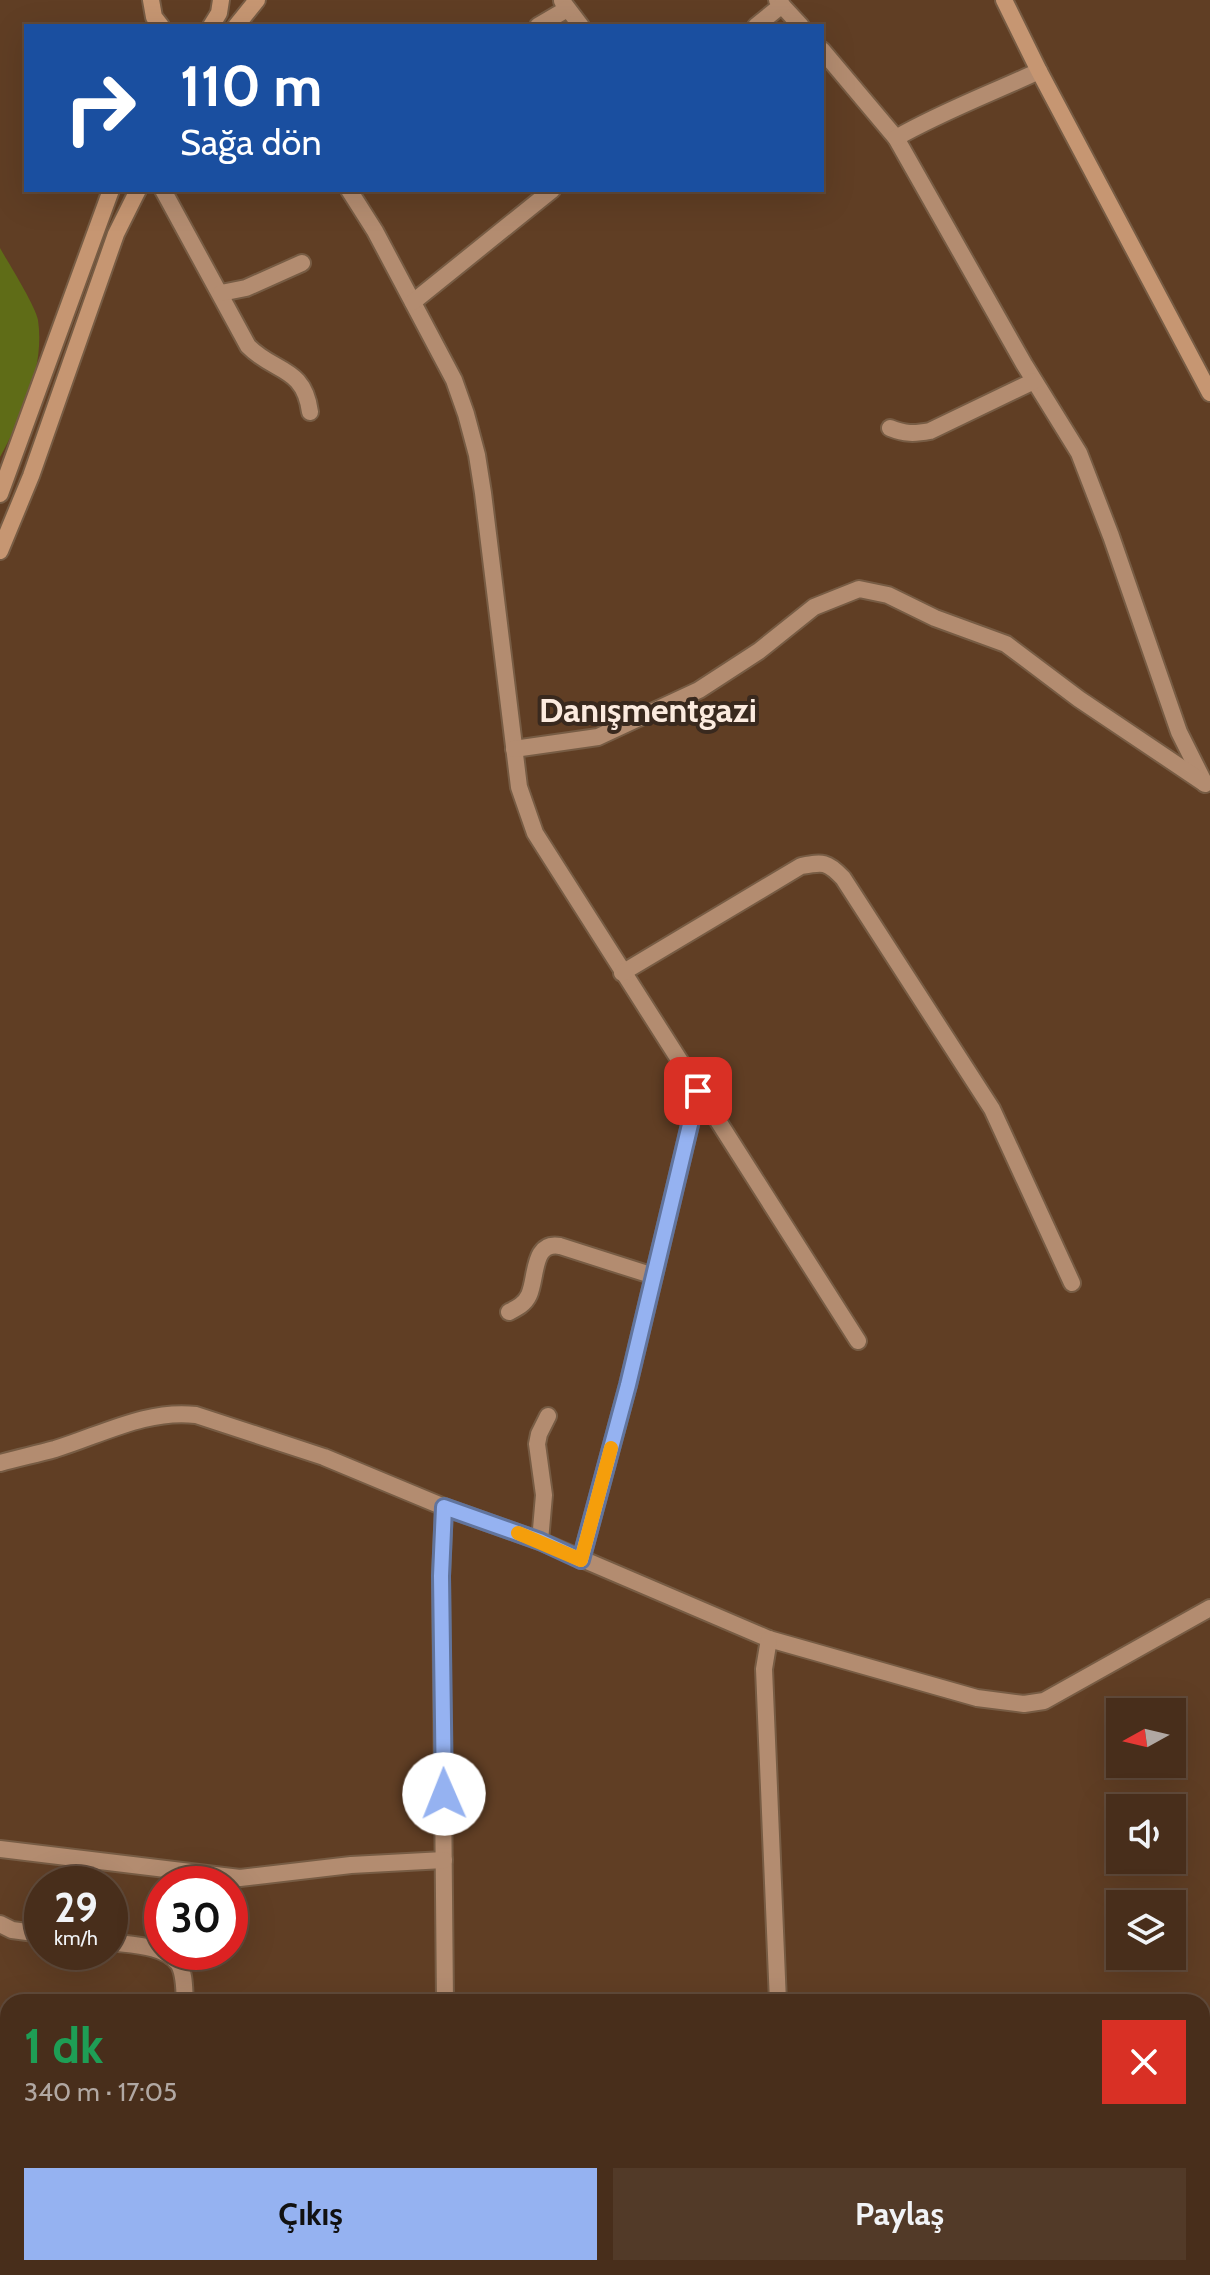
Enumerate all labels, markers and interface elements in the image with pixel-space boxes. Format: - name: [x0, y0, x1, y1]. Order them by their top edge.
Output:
- text: 110 m: [180, 52, 322, 120]
- icon: right: [48, 56, 152, 160]
- text: Sağa dön: [180, 120, 322, 164]
- district label: Danışmentgazi: [539, 689, 757, 731]
- pin: [664, 1057, 732, 1125]
- icon: arrive: [676, 1069, 720, 1113]
- north arrow: [1106, 1698, 1186, 1778]
- map controls: [1106, 1698, 1186, 1970]
- position arrow: [402, 1752, 486, 1836]
- button: sound: [1106, 1794, 1186, 1874]
- speed limit sign: 30: [144, 1866, 248, 1970]
- text: 29: [54, 1883, 98, 1932]
- button: layers: [1106, 1890, 1186, 1970]
- text: km/h: [54, 1926, 98, 1950]
- text: 1 dk: [24, 2017, 103, 2075]
- button: close: [1102, 2020, 1186, 2104]
- text: 340 m · 17:05: [24, 2076, 177, 2108]
- button: Çıkış: [24, 2168, 597, 2260]
- button: Paylaş: [613, 2168, 1186, 2260]

